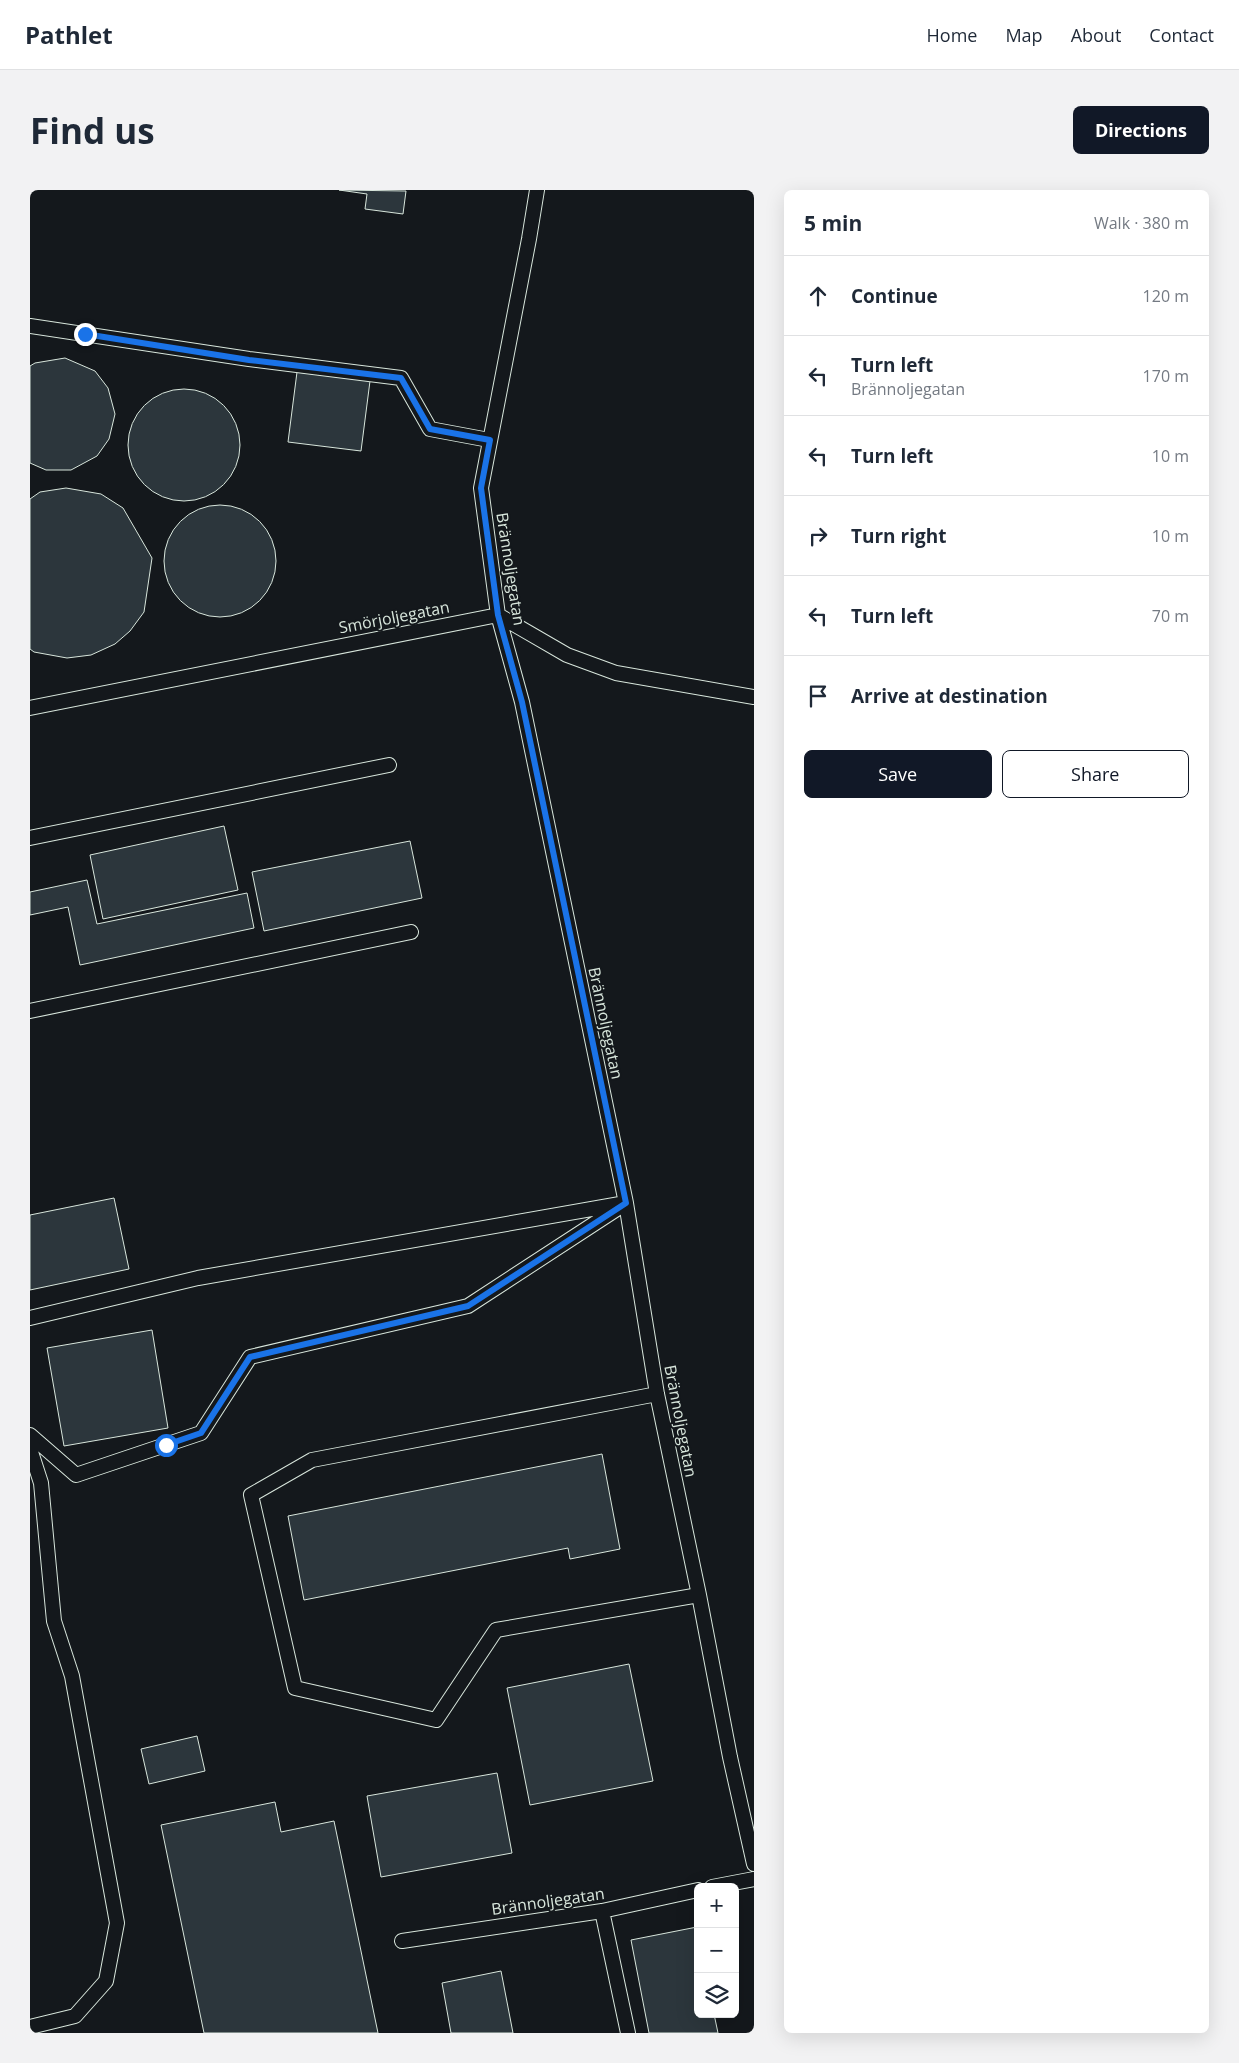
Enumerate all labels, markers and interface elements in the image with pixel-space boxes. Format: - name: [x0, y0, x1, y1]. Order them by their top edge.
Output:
- text: Pathlet: [25, 18, 113, 51]
- text: Home: [927, 23, 977, 47]
- text: Map: [1005, 23, 1043, 47]
- text: About: [1071, 23, 1121, 47]
- text: Contact: [1149, 23, 1214, 47]
- button: Directions: [1073, 106, 1209, 154]
- text: Find us: [30, 107, 155, 154]
- text: 5 min: [804, 209, 862, 237]
- text: Walk · 380 m: [1094, 212, 1189, 234]
- icon: ahead: [804, 282, 832, 310]
- text: Continue: [851, 283, 938, 309]
- text: 120 m: [1143, 285, 1189, 307]
- route end: [74, 323, 97, 346]
- text: Turn left: [851, 352, 933, 378]
- icon: left: [804, 362, 832, 390]
- text: 170 m: [1143, 365, 1189, 387]
- text: Brännoljegatan: [851, 378, 965, 400]
- icon: left: [804, 442, 832, 470]
- text: Turn left: [851, 443, 933, 469]
- text: 10 m: [1152, 445, 1189, 467]
- street label: Brännoljegatan: [491, 511, 531, 627]
- icon: right: [804, 522, 832, 550]
- text: Turn right: [851, 523, 946, 549]
- text: 10 m: [1152, 525, 1189, 547]
- street label: Smörjoljegatan: [337, 595, 451, 639]
- icon: left: [804, 602, 832, 630]
- text: Turn left: [851, 603, 933, 629]
- text: 70 m: [1152, 605, 1189, 627]
- icon: arrive: [804, 682, 832, 710]
- text: Arrive at destination: [851, 683, 1048, 709]
- button: Save: [804, 750, 992, 798]
- button: Share: [1002, 750, 1189, 798]
- street label: Brännoljegatan: [583, 965, 629, 1081]
- street label: Brännoljegatan: [659, 1363, 703, 1479]
- route start: [155, 1434, 178, 1457]
- street label: Brännoljegatan: [490, 1882, 606, 1920]
- map controls: [694, 1883, 739, 2018]
- button: +: [694, 1883, 739, 1928]
- button: −: [694, 1928, 739, 1973]
- button: layers: [694, 1973, 739, 2018]

